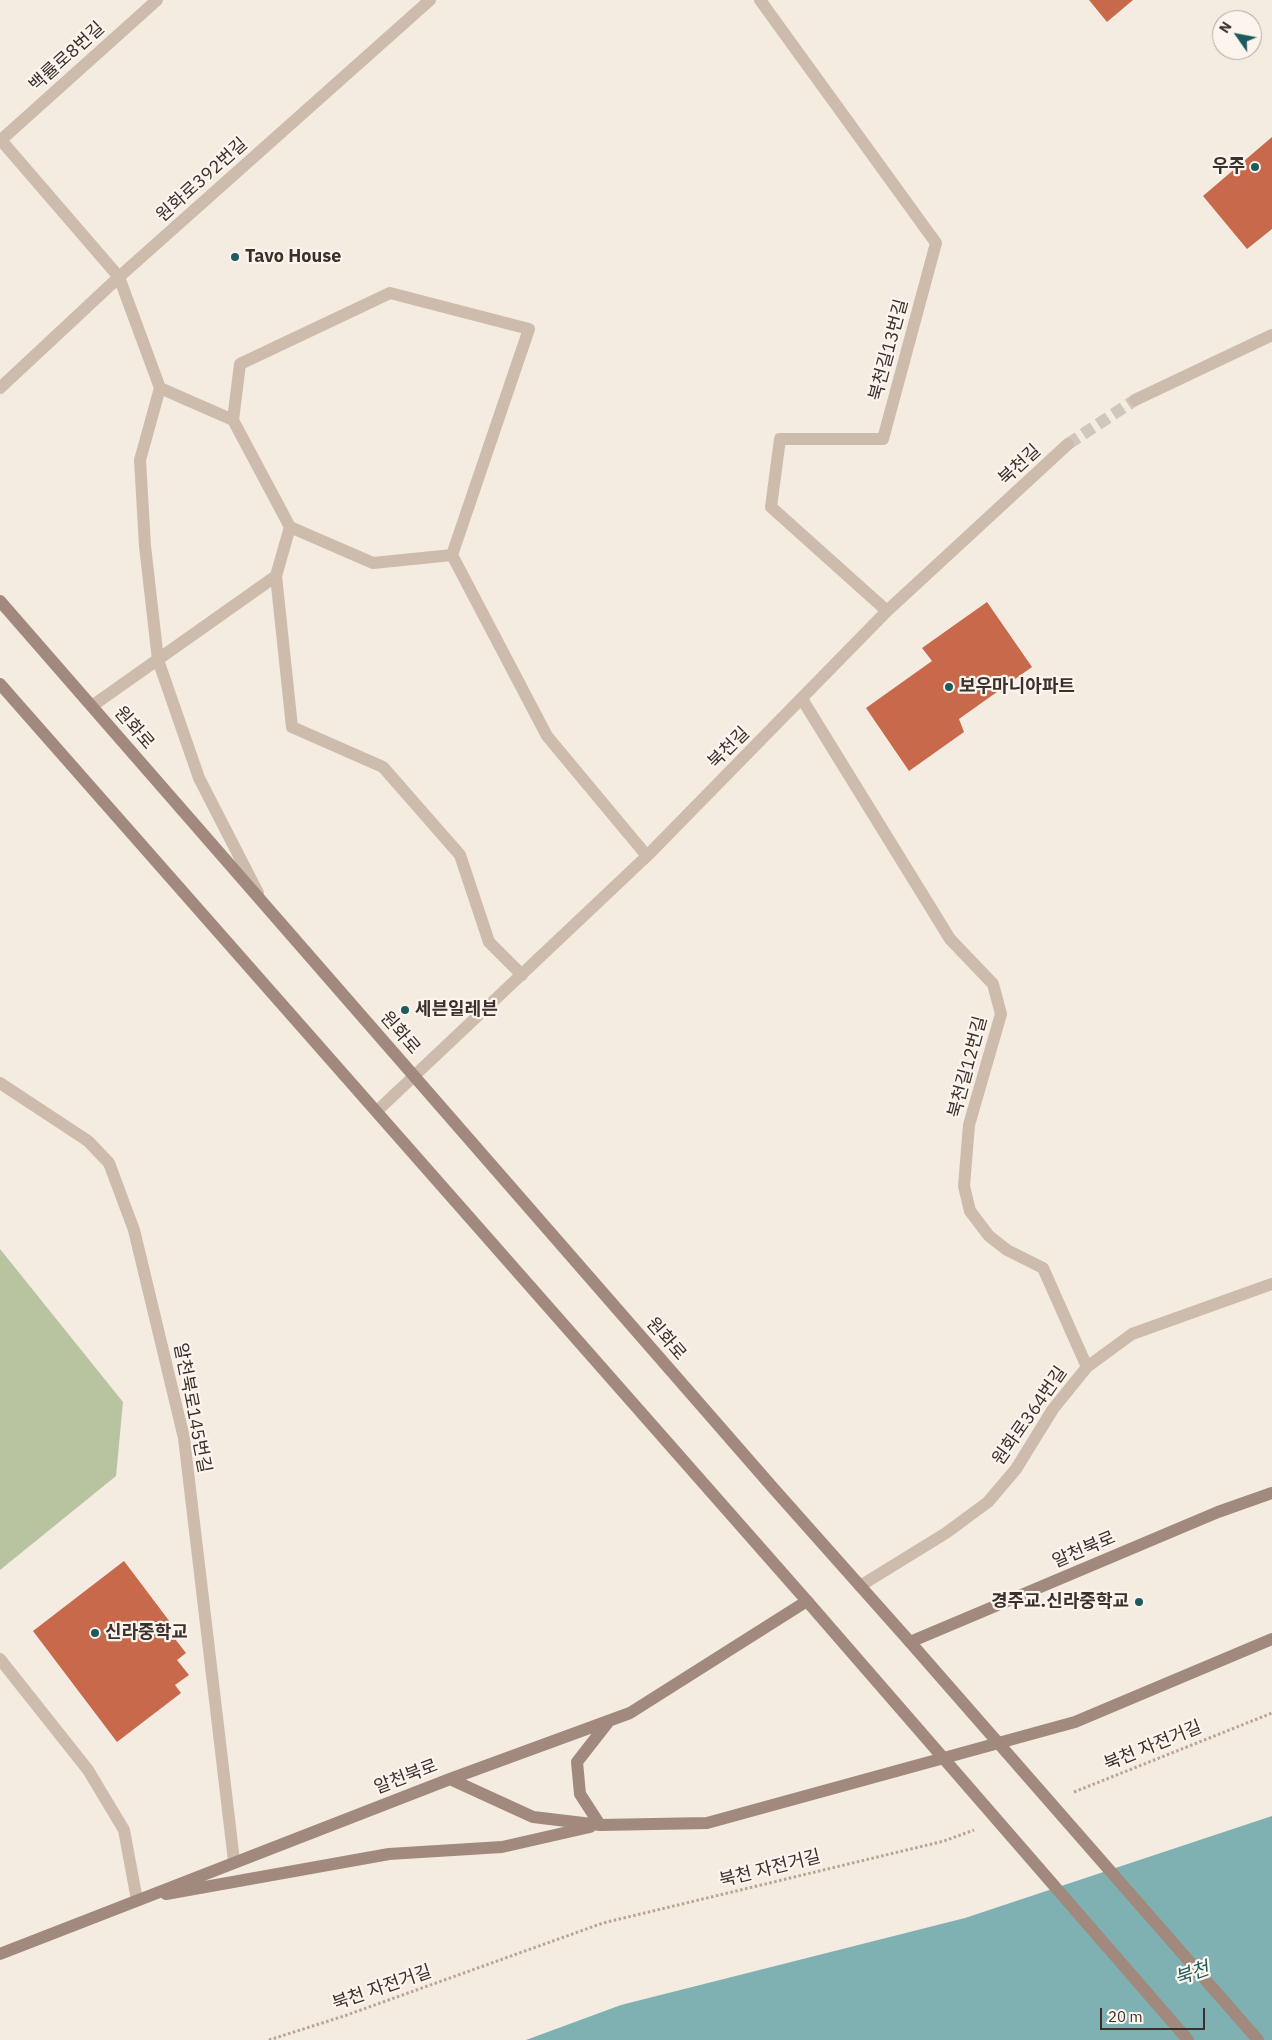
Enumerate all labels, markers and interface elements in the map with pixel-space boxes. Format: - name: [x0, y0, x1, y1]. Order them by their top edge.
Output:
- north arrow: [1212, 10, 1262, 60]
- street label: 백률로8번길: [25, 18, 109, 96]
- text: N: [1215, 18, 1236, 37]
- street label: 원화로392번길: [152, 133, 252, 227]
- place label: 우주: [1212, 156, 1245, 178]
- marker: 우주: [1249, 161, 1261, 173]
- place label: Tavo House: [245, 246, 341, 268]
- marker: Tavo House: [229, 251, 241, 263]
- street label: 북천길13번길: [865, 297, 913, 403]
- street label: 북천길: [994, 440, 1046, 490]
- place label: 보우마니아파트: [959, 676, 1075, 698]
- marker: 보우마니아파트: [943, 681, 955, 693]
- street label: 원화로: [110, 702, 158, 754]
- street label: 북천길: [704, 723, 754, 773]
- place label: 세븐일레븐: [415, 999, 498, 1021]
- marker: 세븐일레븐: [399, 1004, 411, 1016]
- street label: 원화로: [376, 1007, 424, 1059]
- street label: 북천길12번길: [944, 1014, 992, 1120]
- street label: 원화로: [642, 1313, 690, 1365]
- street label: 알천북로145번길: [169, 1341, 215, 1475]
- street label: 원화로364번길: [988, 1363, 1072, 1469]
- street label: 알천북로: [1049, 1527, 1119, 1573]
- place label: 경주교.신라중학교: [991, 1591, 1129, 1613]
- marker: 경주교.신라중학교: [1133, 1596, 1145, 1608]
- place label: 신라중학교: [105, 1622, 188, 1644]
- marker: 신라중학교: [89, 1627, 101, 1639]
- street label: 북천 자전거길: [1101, 1717, 1205, 1775]
- street label: 알천북로: [371, 1755, 441, 1799]
- street label: 북천 자전거길: [717, 1846, 823, 1892]
- water label: 북천: [1172, 1958, 1212, 1990]
- street label: 북천 자전거길: [330, 1961, 434, 2015]
- scale bar: [1102, 1998, 1207, 2030]
- text: 20 m: [1108, 2007, 1143, 2026]

